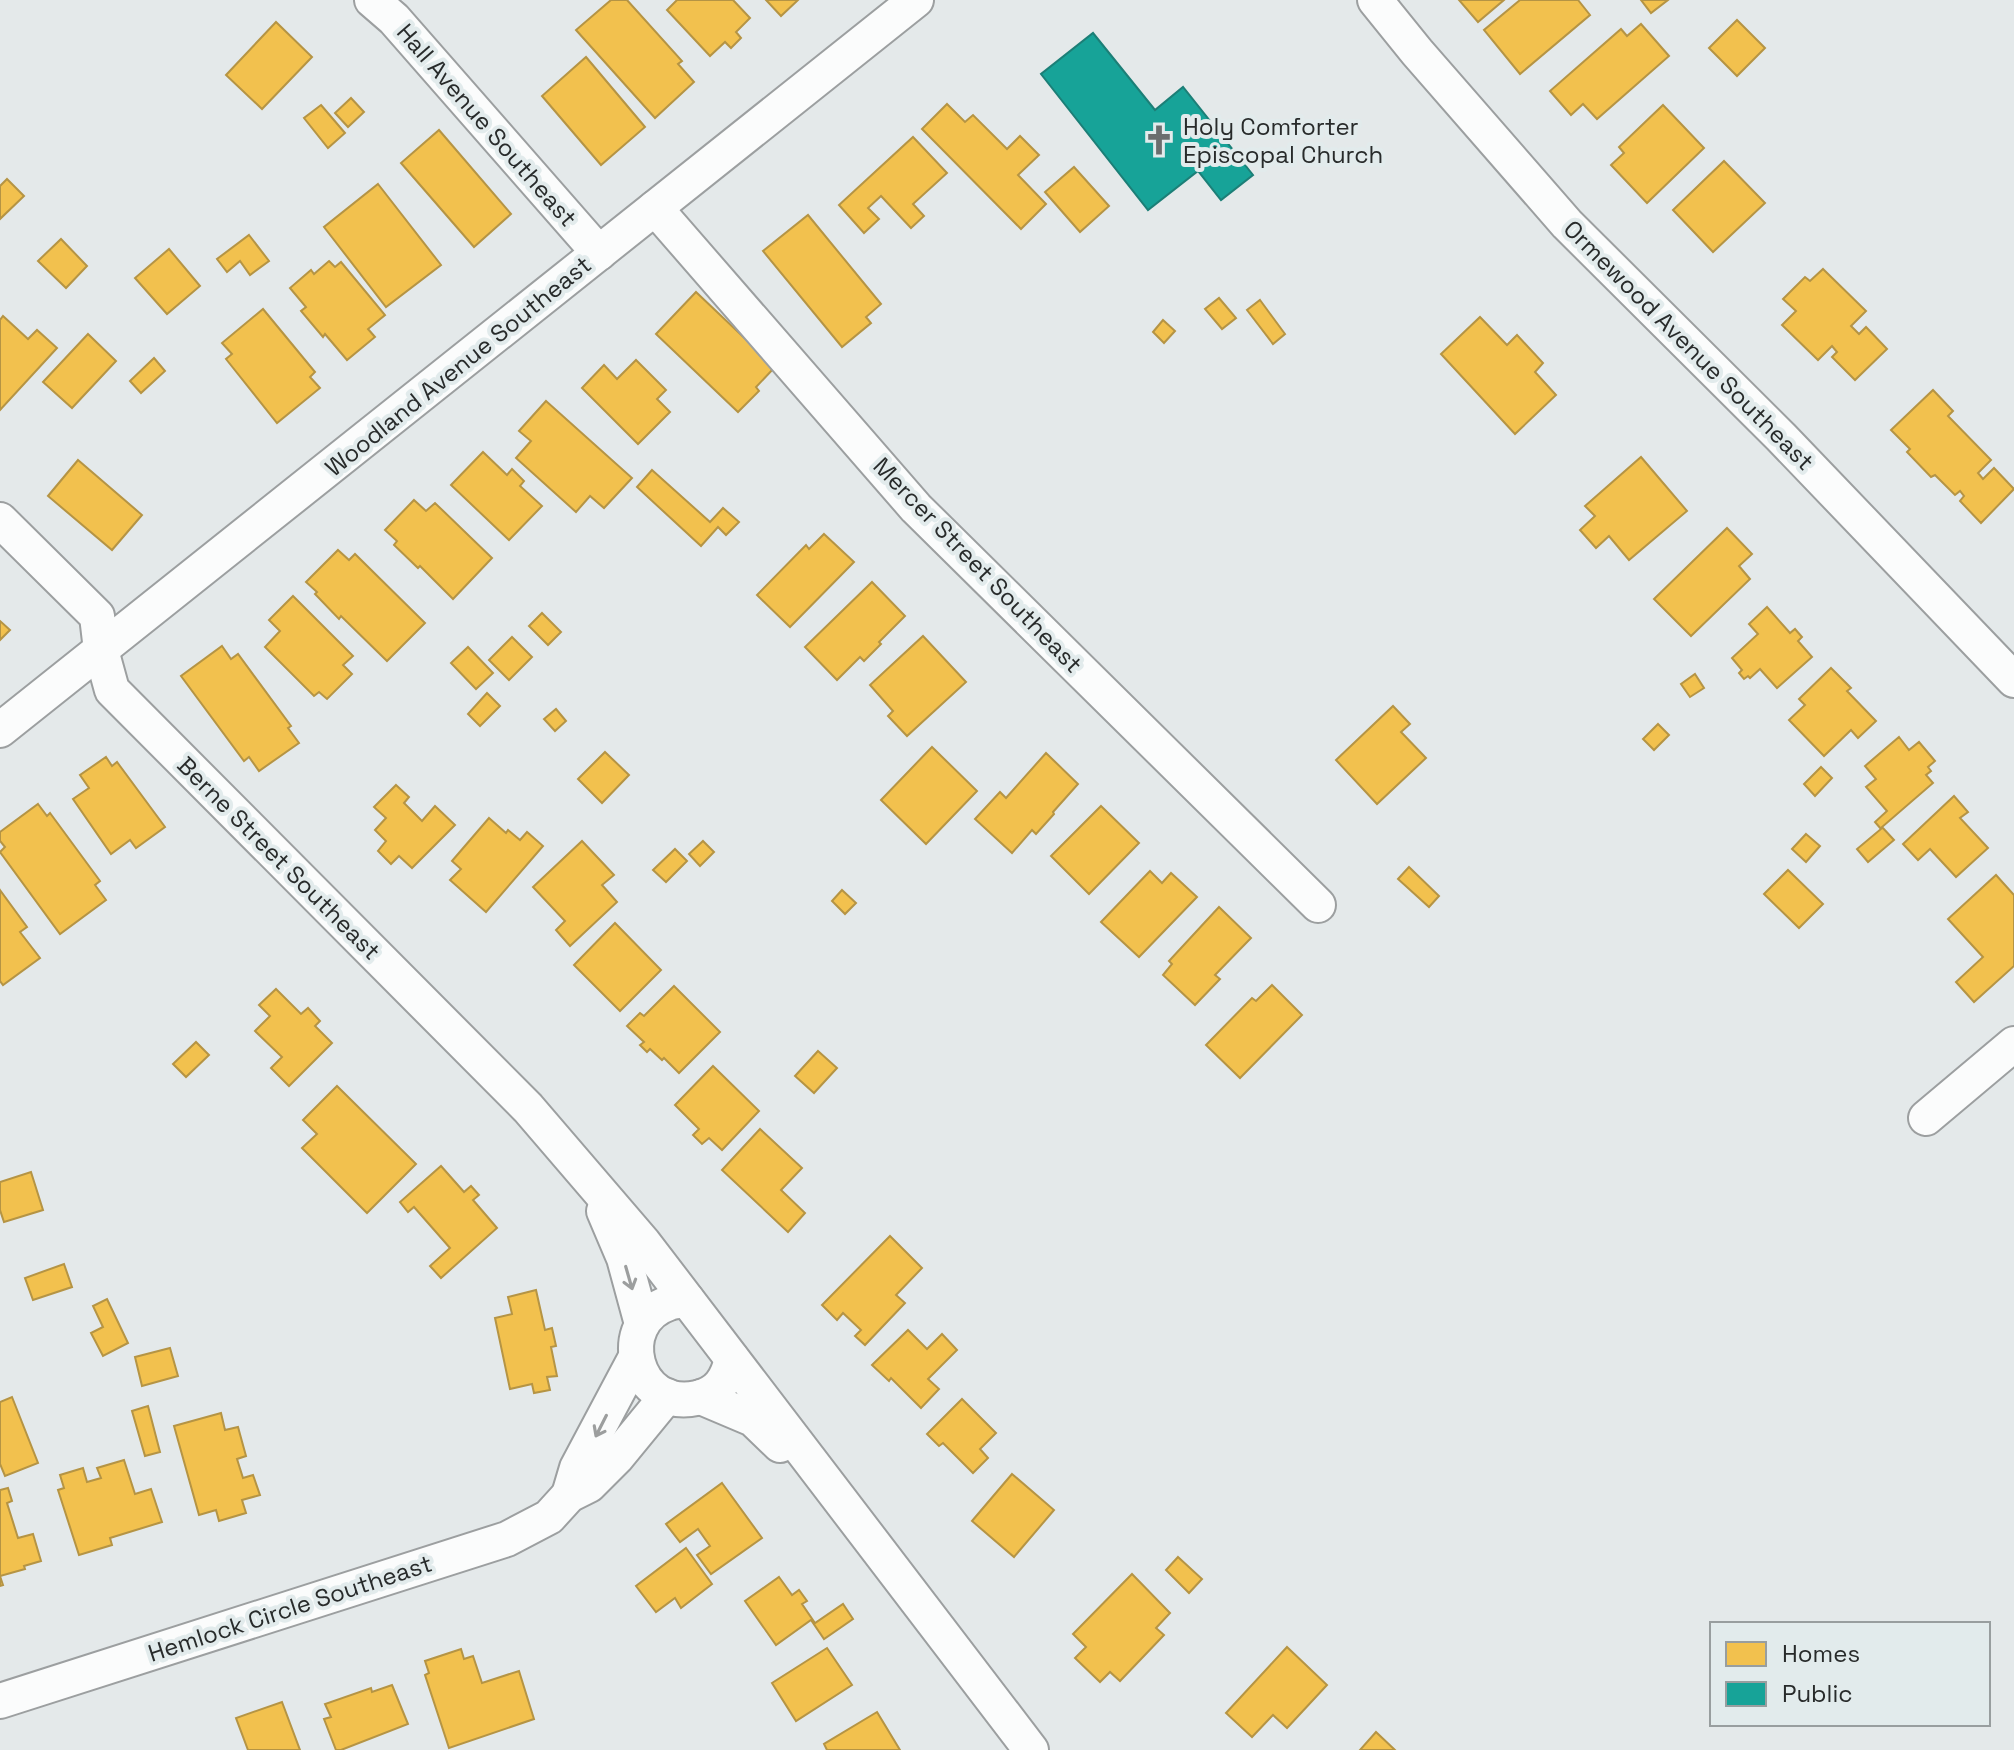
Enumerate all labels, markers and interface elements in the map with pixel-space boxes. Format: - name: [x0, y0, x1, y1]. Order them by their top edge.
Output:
- street label: Hall Avenue Southeast: [390, 17, 584, 233]
- place label: Holy Comforter Episcopal Church: [1183, 111, 1383, 170]
- church icon: Holy Comforter Episcopal Church: [1142, 123, 1176, 157]
- street label: Ormewood Avenue Southeast: [1557, 213, 1821, 477]
- street label: Woodland Avenue Southeast: [319, 249, 597, 483]
- street label: Mercer Street Southeast: [867, 451, 1089, 679]
- street label: Berne Street Southeast: [171, 750, 387, 966]
- one-way arrow: [622, 1264, 637, 1290]
- one-way arrow: [592, 1413, 608, 1437]
- street label: Hemlock Circle Southeast: [144, 1547, 436, 1669]
- legend: [1710, 1622, 1990, 1726]
- text: Homes: [1782, 1638, 1860, 1669]
- text: Public: [1782, 1678, 1853, 1709]

